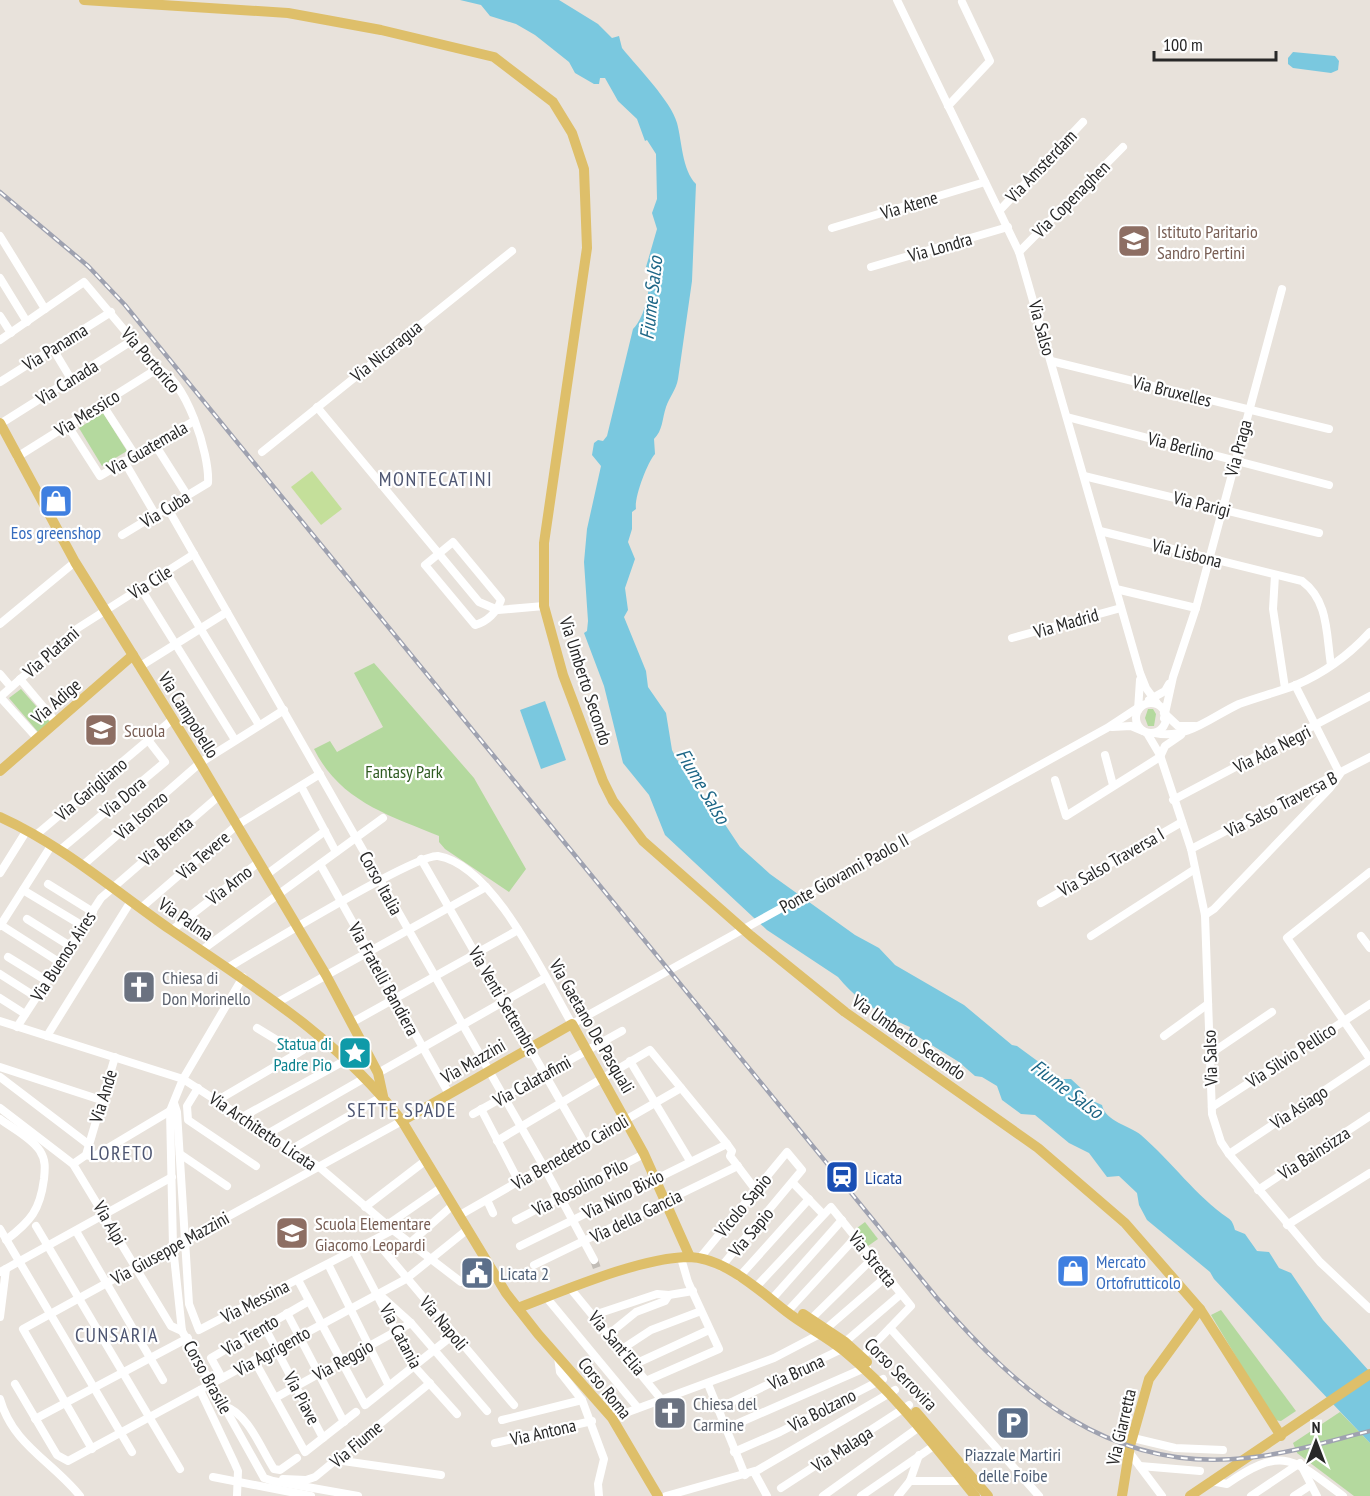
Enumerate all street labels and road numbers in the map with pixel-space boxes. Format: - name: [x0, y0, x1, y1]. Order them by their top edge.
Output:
- street label: Via Amsterdam: [1000, 125, 1082, 208]
- street label: Via Copenaghen: [1027, 155, 1115, 243]
- street label: Via Atene: [877, 185, 940, 225]
- street label: Via Londra: [904, 227, 975, 267]
- street label: Via Salso: [1023, 297, 1060, 358]
- street label: Via Nicaragua: [345, 315, 426, 387]
- street label: Via Panama: [17, 318, 92, 376]
- street label: Via Portorico: [116, 322, 186, 398]
- street label: Via Canada: [31, 354, 102, 410]
- street label: Via Bruxelles: [1129, 370, 1214, 412]
- street label: Via Messico: [49, 384, 124, 442]
- street label: Via Guatemala: [102, 416, 192, 481]
- street label: Via Praga: [1219, 417, 1257, 480]
- street label: Via Berlino: [1144, 426, 1217, 465]
- street label: Via Cuba: [135, 485, 194, 533]
- street label: Via Parigi: [1170, 486, 1233, 522]
- street label: Via Lisbona: [1149, 533, 1224, 573]
- street label: Via Cile: [123, 560, 176, 605]
- street label: Via Madrid: [1030, 603, 1101, 643]
- street label: Via Umberto Secondo: [554, 613, 618, 748]
- street label: Via Platani: [18, 621, 84, 683]
- street label: Via Campobello: [153, 667, 225, 762]
- street label: Via Adige: [26, 673, 86, 729]
- street label: Via Ada Negri: [1229, 720, 1315, 779]
- street label: Via Garigliano: [50, 752, 132, 826]
- street label: Via Salso Traversa B: [1220, 766, 1341, 843]
- street label: Via Dora: [95, 771, 151, 823]
- street label: Via Isonzo: [109, 785, 173, 845]
- street label: Via Brenta: [133, 811, 198, 871]
- street label: Via Salso Traversa I: [1053, 822, 1168, 902]
- street label: Via Tevere: [171, 826, 234, 885]
- street label: Ponte Giovanni Paolo II: [775, 828, 913, 918]
- street label: Corso Italia: [354, 847, 408, 919]
- street label: Via Arno: [201, 860, 257, 911]
- street label: Via Palma: [153, 892, 218, 946]
- street label: Via Buenos Aires: [25, 907, 101, 1006]
- street label: Via Fratelli Bandiera: [343, 917, 425, 1040]
- street label: Via Venti Settembre: [463, 941, 545, 1060]
- street label: Via Gaetano De Pasquali: [544, 954, 640, 1097]
- street label: Via Umberto Secondo: [847, 989, 971, 1085]
- street label: Via Silvio Pellico: [1241, 1017, 1341, 1093]
- street label: Via Salso: [1198, 1029, 1223, 1087]
- street label: Via Mazzini: [436, 1033, 509, 1089]
- street label: Via Calatafimi: [488, 1050, 575, 1112]
- street label: Via Ande: [84, 1067, 122, 1126]
- street label: Via Asiago: [1265, 1080, 1332, 1135]
- street label: Via Architetto Licata: [204, 1086, 321, 1176]
- street label: Via Benedetto Cairoli: [507, 1109, 632, 1195]
- street label: Via Bainsizza: [1273, 1121, 1354, 1185]
- street label: Via Rosolino Pilo: [527, 1153, 632, 1221]
- street label: Via Nino Bixio: [578, 1164, 668, 1225]
- street label: Vicolo Sapio: [709, 1168, 776, 1242]
- street label: Via della Gancia: [585, 1184, 686, 1249]
- street label: Via Alpi: [88, 1196, 132, 1249]
- street label: Via Sapio: [723, 1202, 778, 1262]
- street label: Via Giuseppe Mazzini: [106, 1206, 233, 1290]
- street label: Via Stretta: [843, 1226, 903, 1292]
- street label: Via Messina: [216, 1274, 293, 1328]
- street label: Via Napoli: [414, 1290, 473, 1355]
- street label: Via Catania: [374, 1299, 427, 1372]
- street label: Via Sant'Elia: [583, 1305, 651, 1380]
- street label: Via Trento: [217, 1309, 283, 1361]
- street label: Via Agrigento: [229, 1321, 314, 1382]
- street label: Corso Serrovira: [860, 1333, 942, 1415]
- street label: Via Reggio: [308, 1334, 378, 1386]
- street label: Corso Brasile: [178, 1336, 238, 1418]
- street label: Via Bruna: [763, 1349, 828, 1395]
- street label: Corso Roma: [573, 1352, 637, 1424]
- street label: Via Piave: [278, 1367, 326, 1429]
- street label: Via Bolzano: [783, 1383, 860, 1437]
- street label: Via Giarretta: [1101, 1387, 1141, 1468]
- street label: Via Antona: [507, 1413, 578, 1451]
- street label: Via Fiume: [324, 1415, 387, 1473]
- street label: Via Malaga: [806, 1421, 877, 1478]

